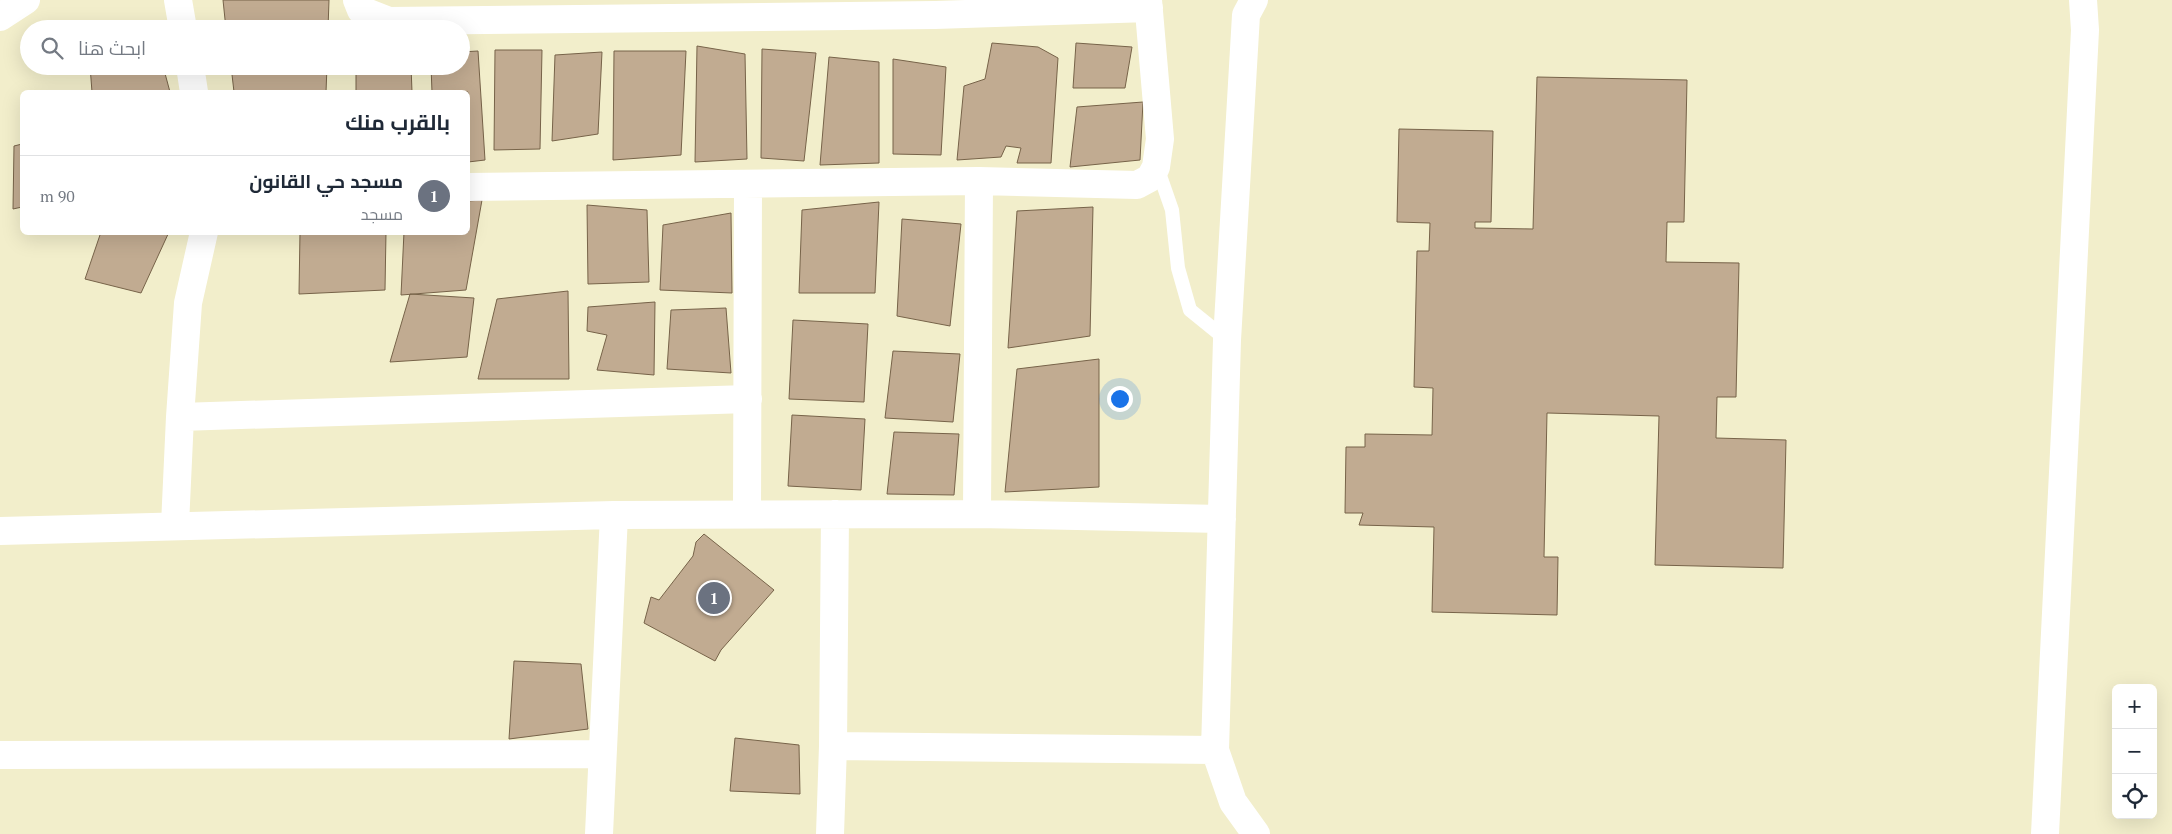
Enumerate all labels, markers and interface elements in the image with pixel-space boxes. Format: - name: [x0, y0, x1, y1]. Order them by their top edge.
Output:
- search box: [20, 20, 470, 75]
- icon: search: [38, 34, 66, 62]
- text: ابحث هنا: [78, 35, 146, 60]
- text: بالقرب منك: [345, 108, 450, 136]
- text: مسجد حي القانون: [249, 168, 403, 193]
- text: 90 m: [40, 185, 75, 207]
- text: 1: [429, 185, 439, 207]
- text: مسجد: [361, 203, 403, 225]
- your location: [1107, 386, 1133, 412]
- pin: 1: [698, 579, 730, 617]
- map controls: [2112, 684, 2157, 819]
- button: +: [2112, 684, 2157, 729]
- button: −: [2112, 729, 2157, 774]
- button: locate: [2112, 774, 2157, 819]

